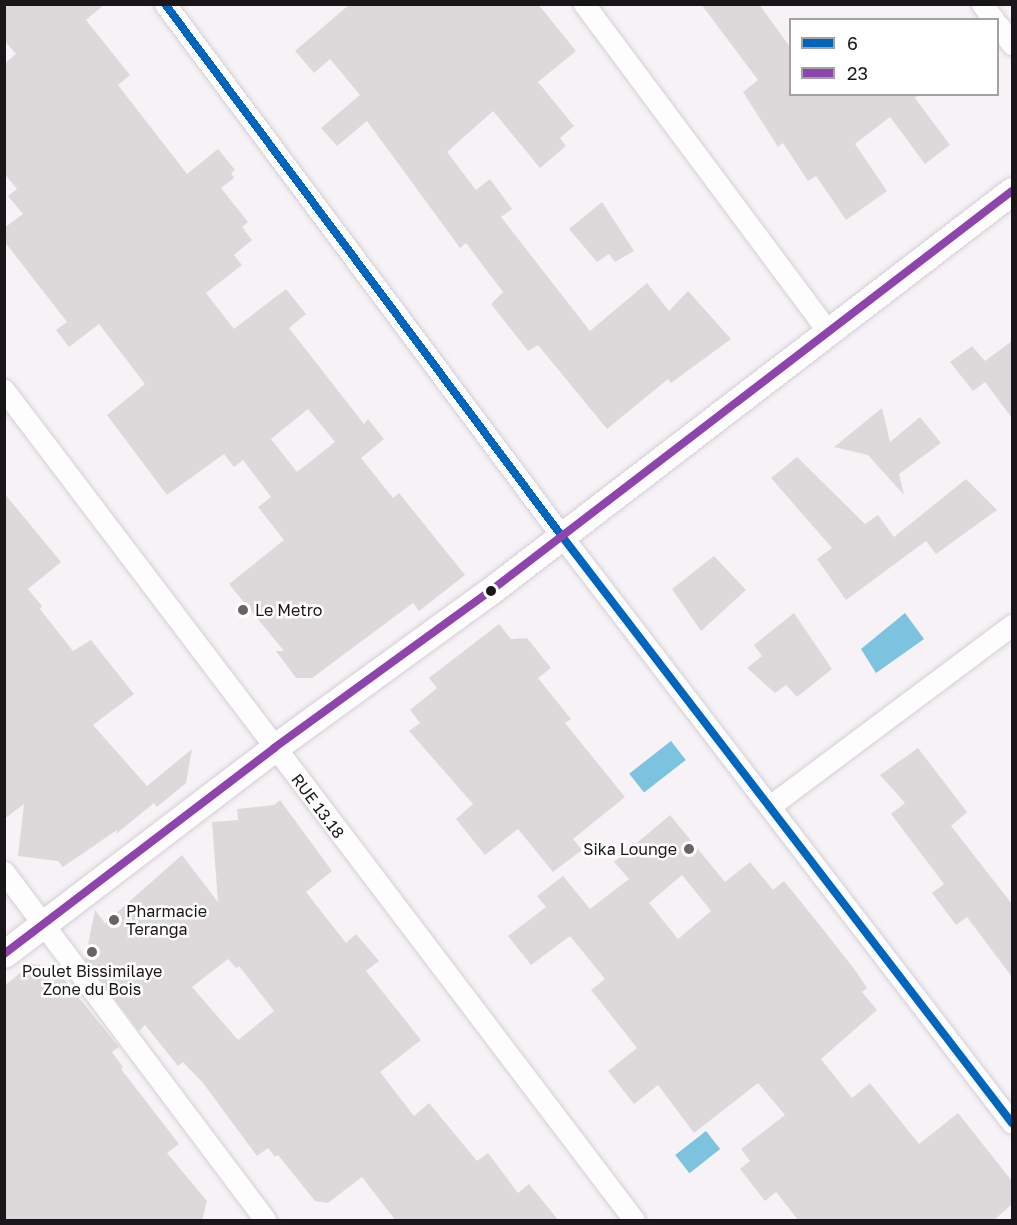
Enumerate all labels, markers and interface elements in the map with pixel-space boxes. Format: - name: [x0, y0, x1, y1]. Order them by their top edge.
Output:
- legend: [789, 18, 999, 96]
- text: 6: [847, 32, 858, 54]
- text: 23: [847, 62, 868, 84]
- unlabelled marker: [485, 585, 497, 597]
- place label: Le Metro: [255, 600, 322, 620]
- marker: Le Metro: [236, 603, 250, 617]
- street label: RUE 13.18: [288, 770, 348, 842]
- place label: Sika Lounge: [583, 839, 677, 859]
- marker: Sika Lounge: [682, 842, 696, 856]
- place label: Pharmacie Teranga: [126, 901, 207, 939]
- marker: Pharmacie Teranga: [107, 913, 121, 927]
- marker: Poulet Bissimilaye Zone du Bois: [85, 945, 99, 959]
- place label: Poulet Bissimilaye Zone du Bois: [22, 961, 162, 999]

